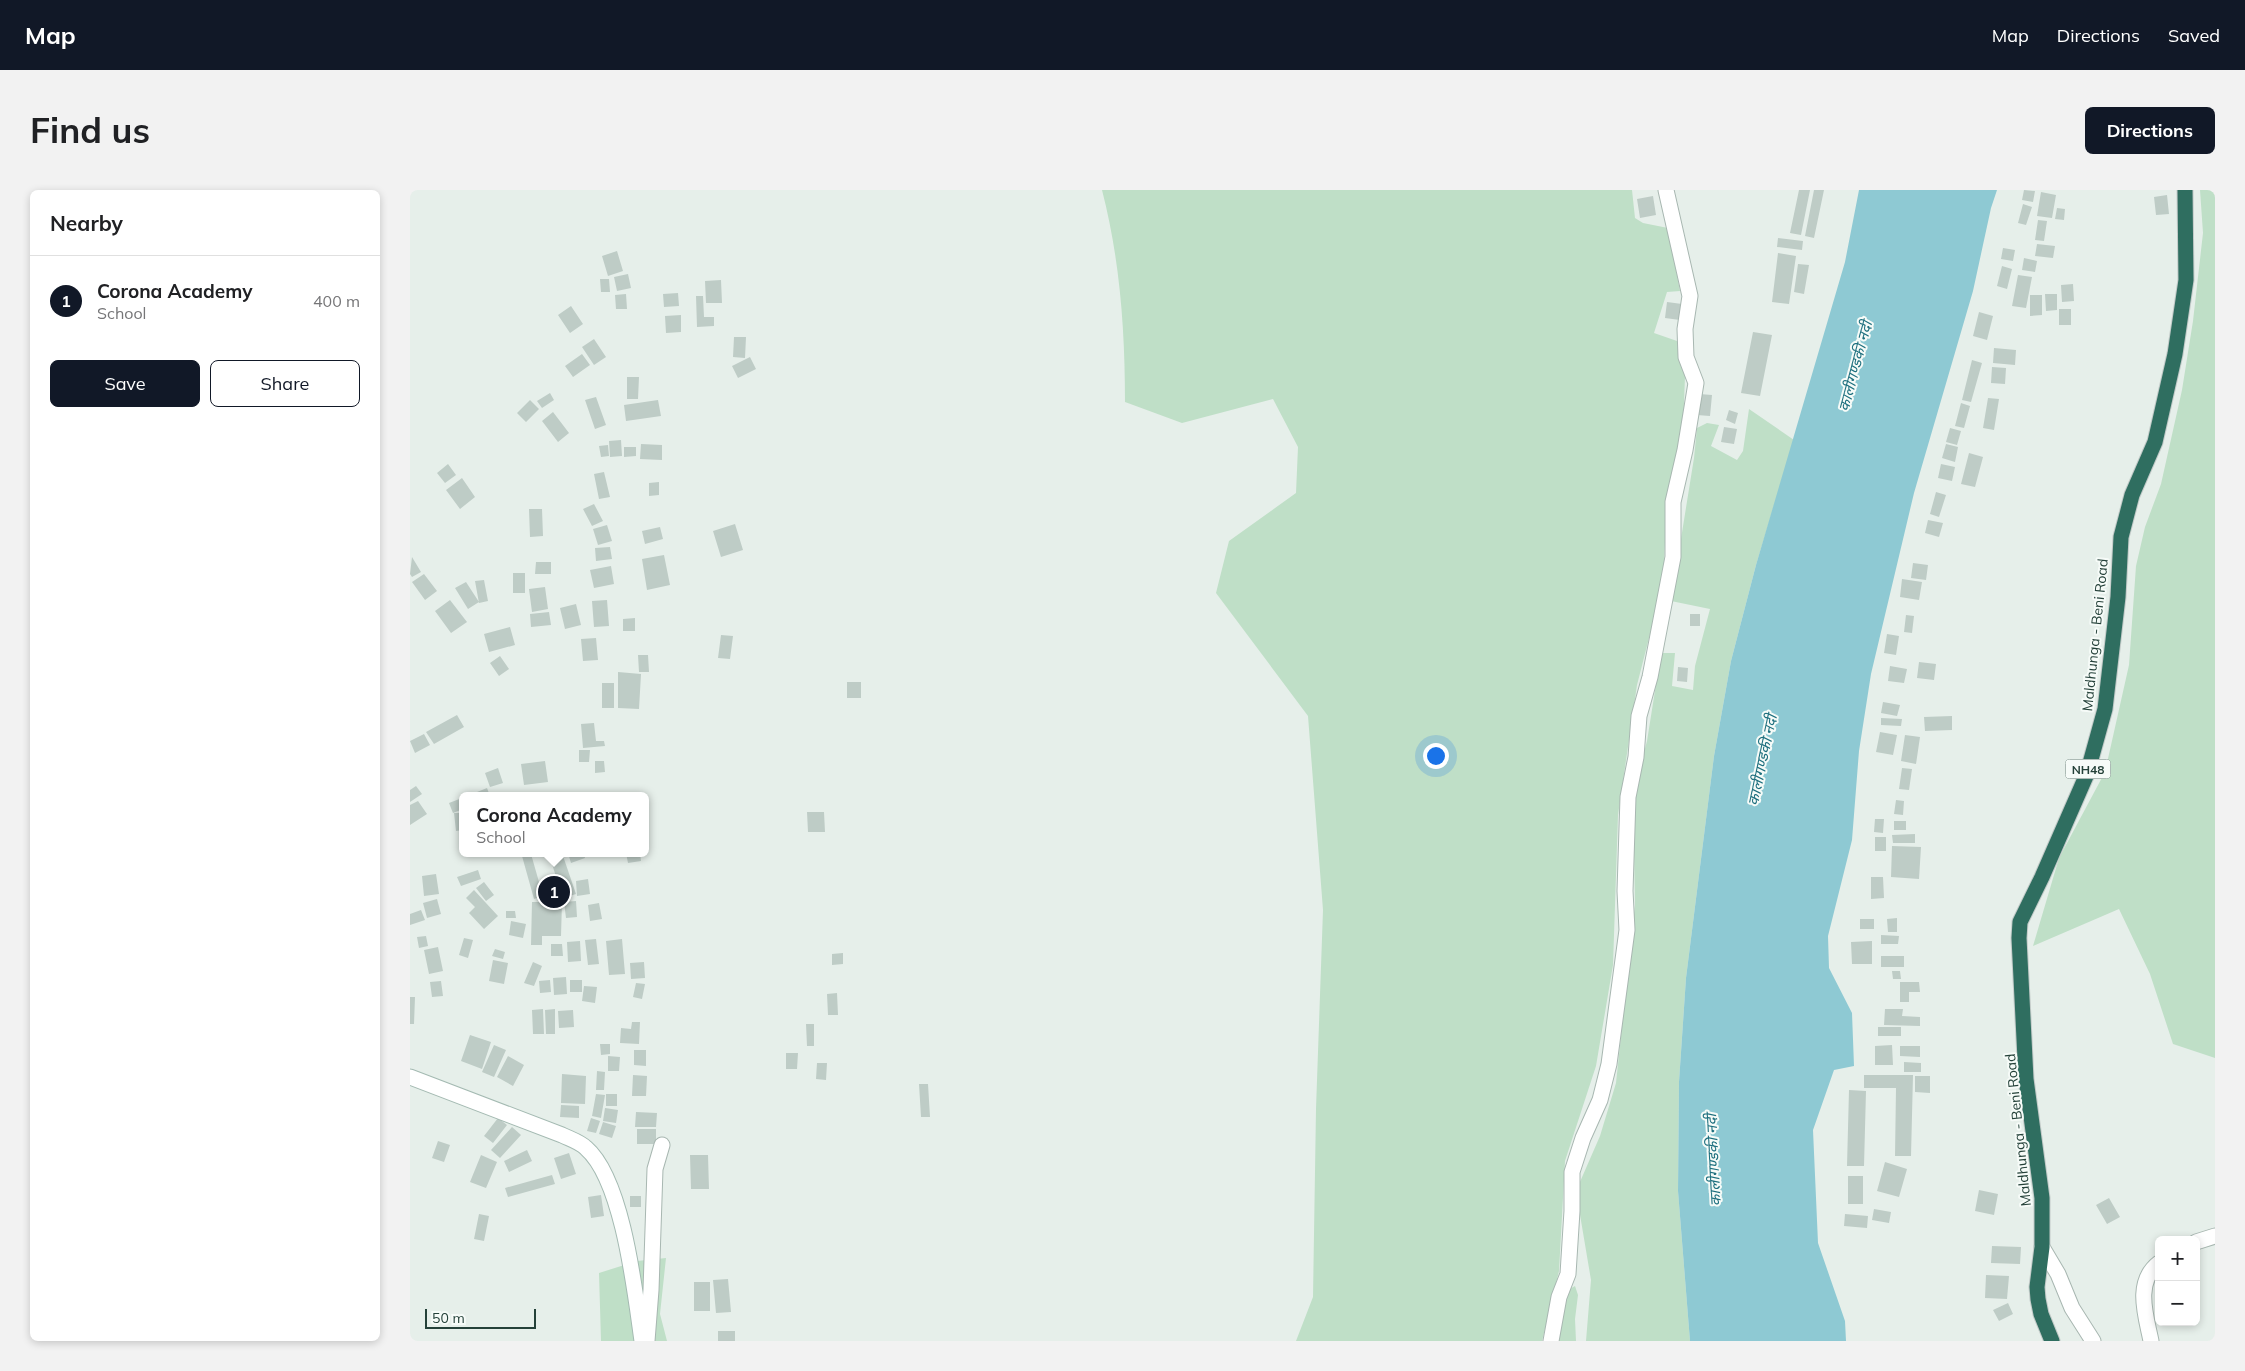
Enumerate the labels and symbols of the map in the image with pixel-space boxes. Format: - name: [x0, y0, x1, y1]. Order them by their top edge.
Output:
- water label: कालीगण्डकी नदी: [1834, 316, 1877, 413]
- street label: Maldhunga - Beni Road: [2078, 558, 2112, 712]
- water label: कालीगण्डकी नदी: [1743, 710, 1782, 807]
- your location: [1423, 743, 1449, 769]
- road number: NH48: [2066, 760, 2110, 778]
- pin: 1: [538, 873, 570, 911]
- street label: Maldhunga - Beni Road: [2001, 1053, 2035, 1207]
- water label: कालीगण्डकी नदी: [1701, 1110, 1725, 1207]
- scale bar: [425, 1306, 536, 1329]

